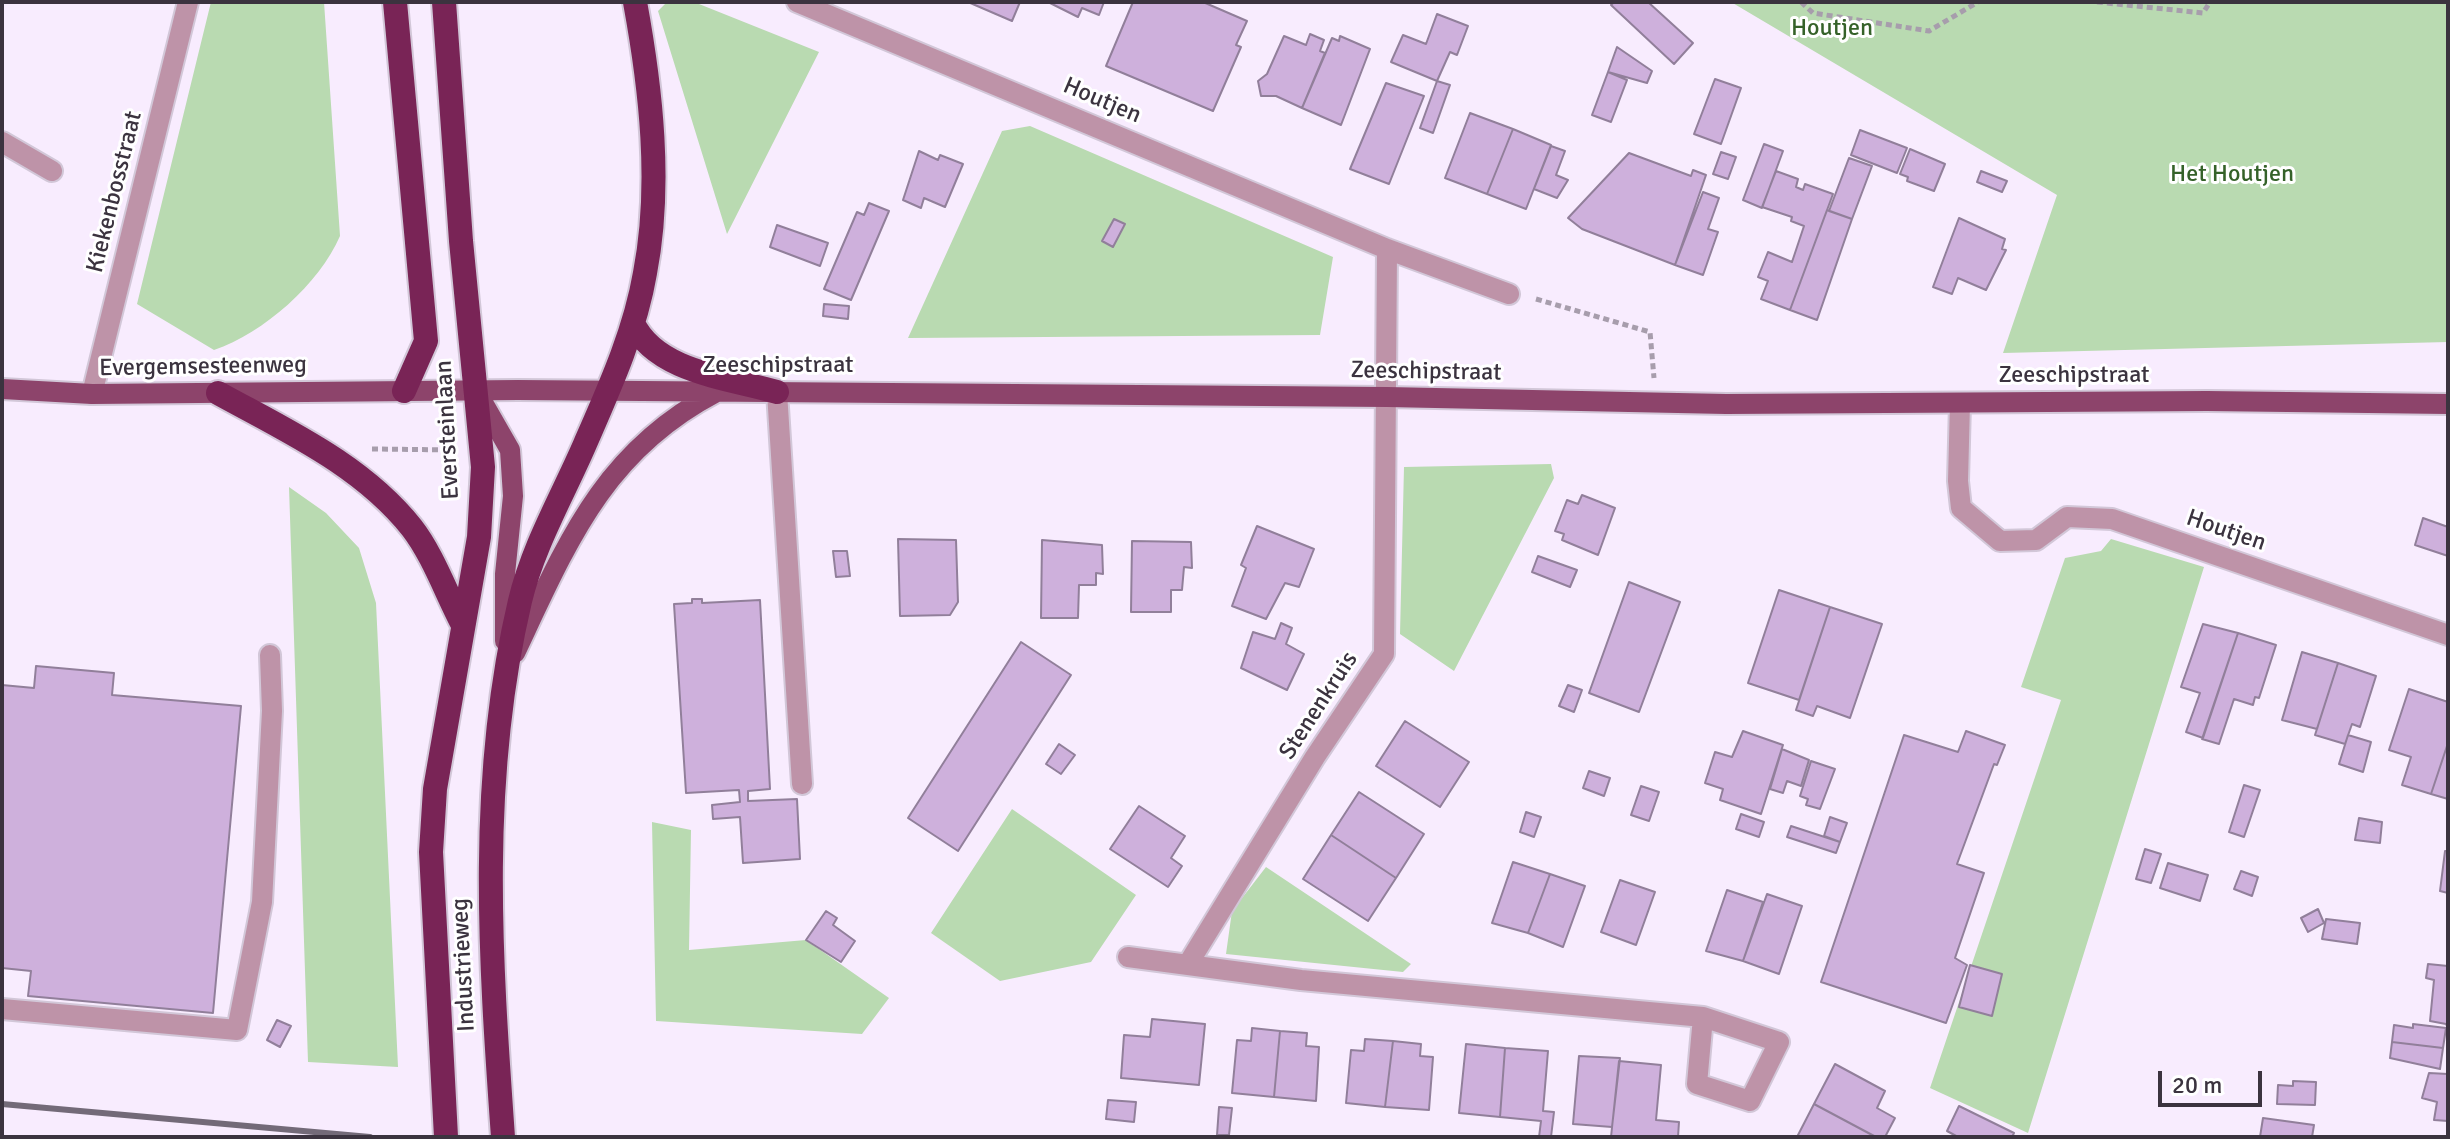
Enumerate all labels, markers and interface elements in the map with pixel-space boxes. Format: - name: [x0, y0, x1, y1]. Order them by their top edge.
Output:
- park label: Houtjen: [1791, 15, 1873, 43]
- street label: Houtjen: [1059, 72, 1145, 130]
- street label: Kiekenbosstraat: [81, 108, 149, 276]
- park label: Het Houtjen: [2170, 161, 2294, 189]
- street label: Evergemsesteenweg: [99, 351, 307, 383]
- street label: Zeeschipstraat: [702, 352, 854, 380]
- street label: Zeeschipstraat: [1350, 356, 1502, 388]
- street label: Eversteinlaan: [430, 360, 466, 500]
- street label: Zeeschipstraat: [1998, 362, 2150, 390]
- street label: Houtjen: [2182, 504, 2270, 558]
- street label: Stenenkruis: [1274, 647, 1364, 765]
- street label: Industrieweg: [446, 897, 482, 1033]
- scale bar: [2162, 1055, 2266, 1105]
- text: 20 m: [2172, 1070, 2222, 1100]

